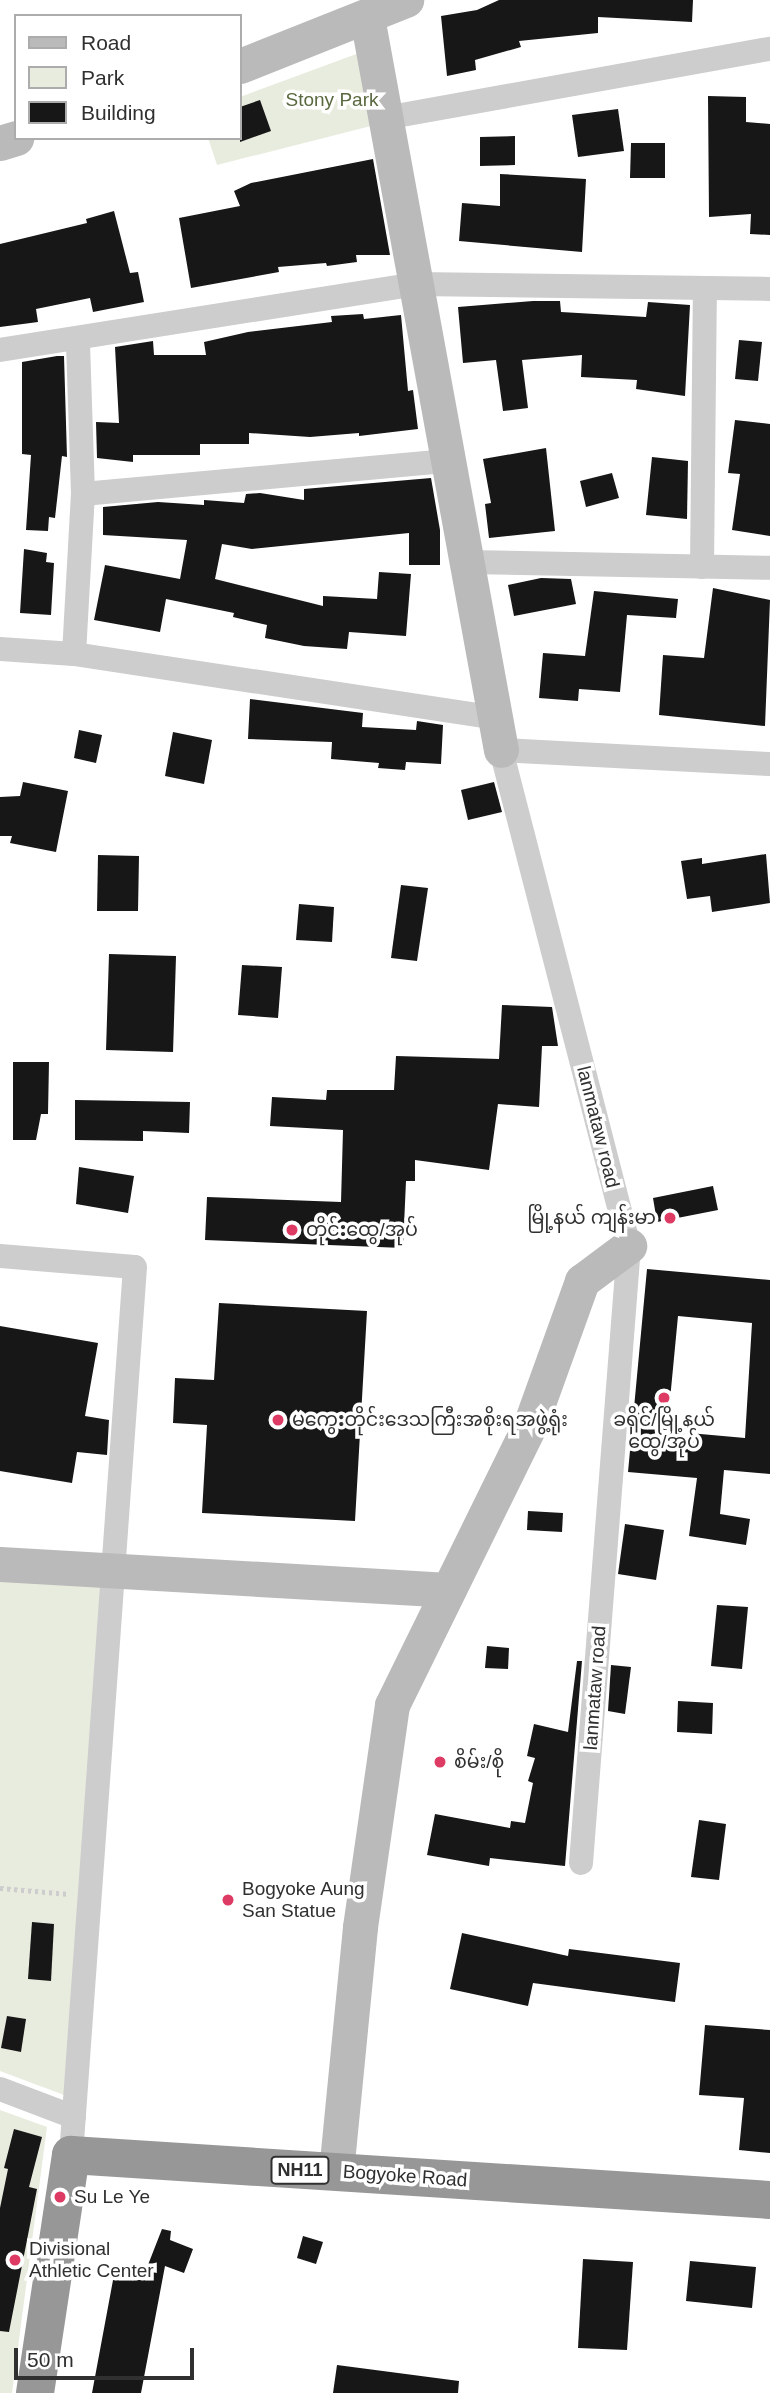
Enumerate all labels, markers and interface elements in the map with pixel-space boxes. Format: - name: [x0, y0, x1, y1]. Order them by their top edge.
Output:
- legend: [14, 14, 242, 140]
- text: Road: [81, 31, 131, 54]
- text: Park: [81, 66, 124, 89]
- park label: Stony Park: [286, 89, 378, 111]
- text: Building: [81, 101, 156, 124]
- street label: lanmataw road: [572, 1064, 624, 1190]
- place label: မြို့နယ် ကျန်းမာ: [527, 1207, 656, 1229]
- marker: မြို့နယ် ကျန်းမာ: [662, 1210, 678, 1226]
- place label: တိုင်းထွေ/အုပ်: [306, 1219, 418, 1241]
- marker: တိုင်းထွေ/အုပ်: [284, 1222, 300, 1238]
- marker: ခရိုင်/မြို့နယ် ထွေ/အုပ်: [656, 1390, 672, 1406]
- place label: မကွေးတိုင်းဒေသကြီးအစိုးရအဖွဲ့ရုံး: [292, 1409, 568, 1431]
- place label: ခရိုင်/မြို့နယ် ထွေ/အုပ်: [613, 1409, 715, 1453]
- marker: မကွေးတိုင်းဒေသကြီးအစိုးရအဖွဲ့ရုံး: [270, 1412, 286, 1428]
- street label: lanmataw road: [579, 1625, 611, 1751]
- place label: စိမ်း/စို: [454, 1751, 504, 1773]
- marker: စိမ်း/စို: [432, 1754, 448, 1770]
- place label: Bogyoke Aung San Statue: [242, 1878, 366, 1922]
- marker: Bogyoke Aung San Statue: [220, 1892, 236, 1908]
- road number: NH11: [270, 2156, 330, 2184]
- street label: Bogyoke Road: [342, 2160, 468, 2192]
- place label: Su Le Ye: [74, 2186, 150, 2208]
- marker: Su Le Ye: [52, 2189, 68, 2205]
- place label: Divisional Athletic Center: [29, 2238, 154, 2282]
- marker: Divisional Athletic Center: [7, 2252, 23, 2268]
- scale bar: [18, 2334, 198, 2378]
- text: 50 m: [27, 2348, 74, 2371]

